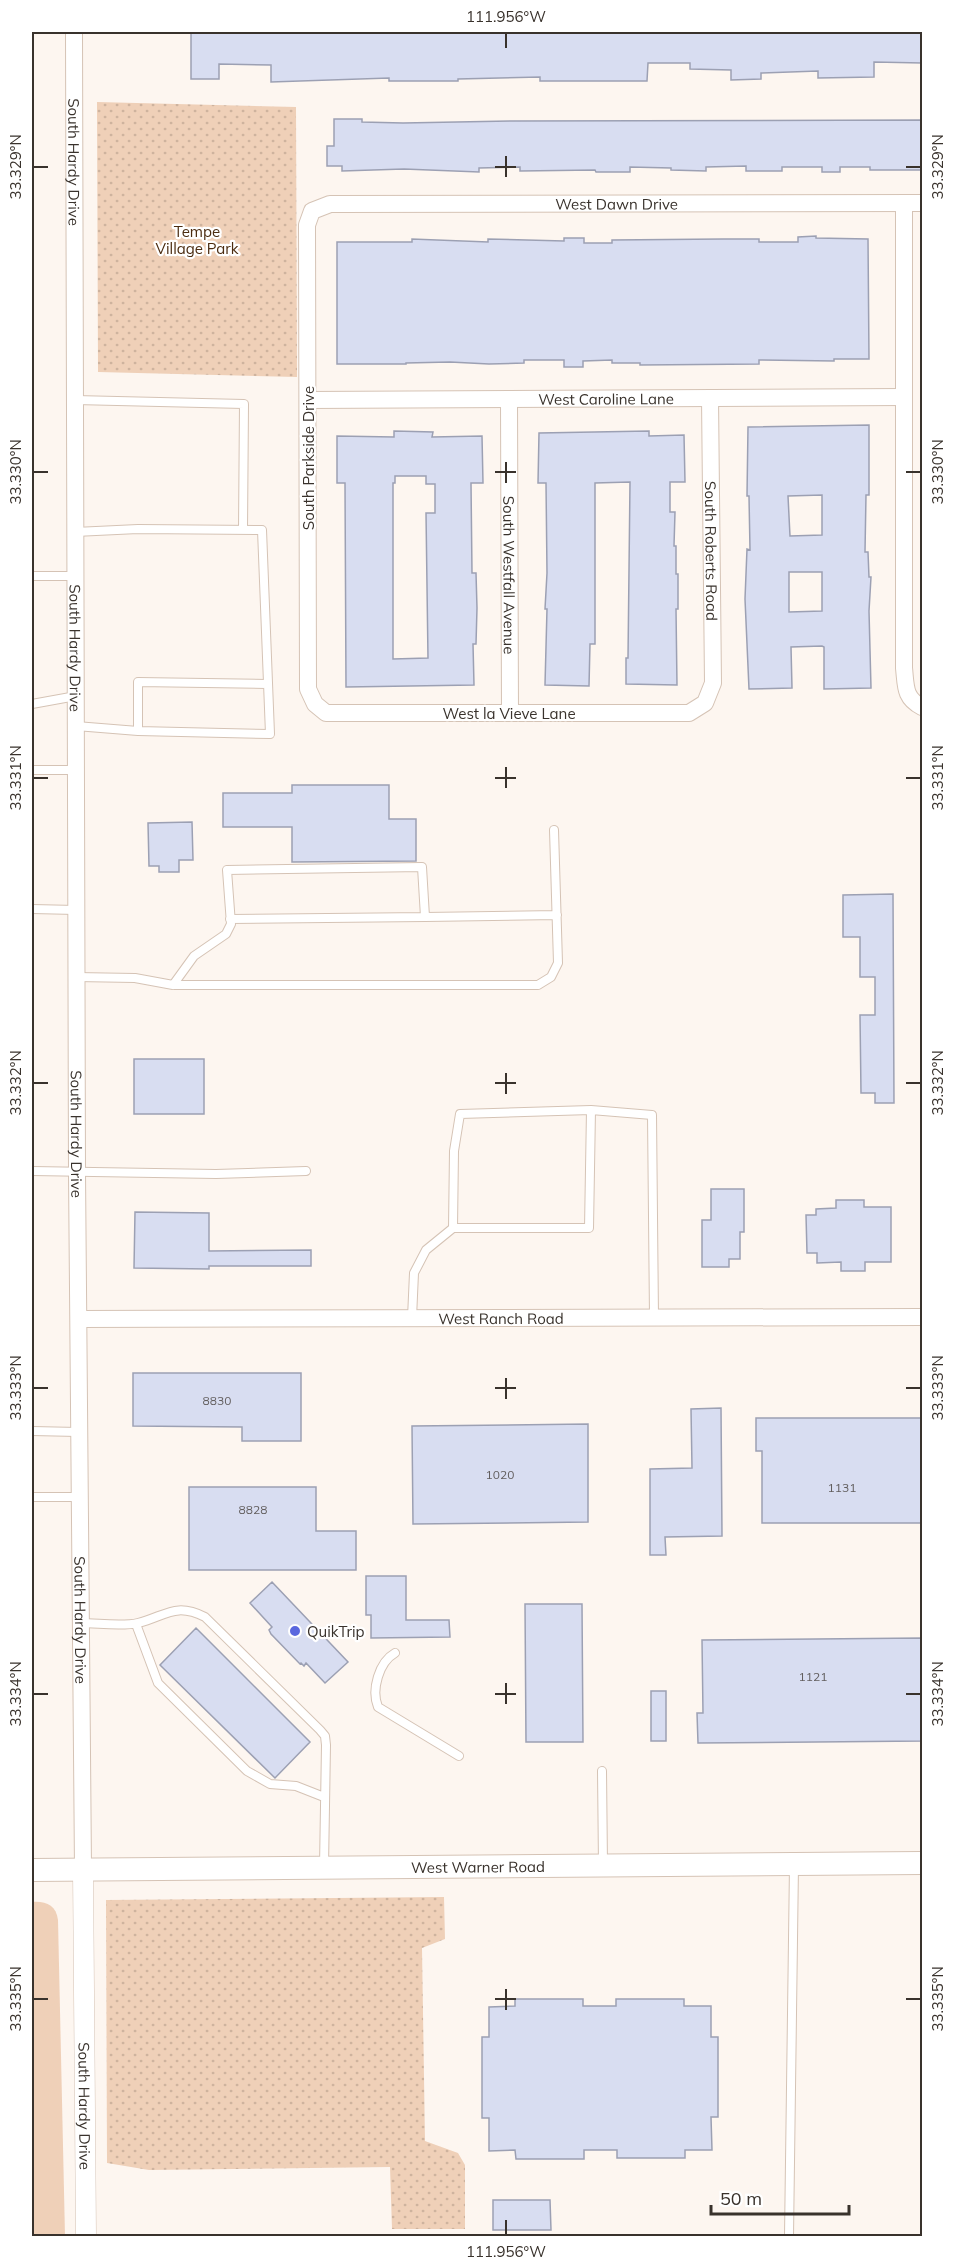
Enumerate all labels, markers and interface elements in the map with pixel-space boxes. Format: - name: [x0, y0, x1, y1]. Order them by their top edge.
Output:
- text: 111.956°W: [466, 7, 546, 26]
- street label: South Hardy Drive: [65, 98, 84, 226]
- text: 33.329°N: [6, 134, 25, 200]
- text: 33.329°N: [928, 134, 947, 200]
- street label: West Dawn Drive: [555, 194, 678, 213]
- park label: Tempe Village Park: [156, 222, 239, 258]
- street label: South Parkside Drive: [299, 386, 318, 530]
- street label: West Caroline Lane: [538, 389, 674, 408]
- text: 33.330°N: [6, 439, 25, 505]
- text: 33.330°N: [928, 439, 947, 505]
- street label: South Roberts Road: [701, 481, 722, 621]
- street label: South Westfall Avenue: [500, 496, 519, 654]
- street label: South Hardy Drive: [66, 584, 85, 712]
- street label: West la Vieve Lane: [442, 704, 576, 723]
- text: 33.331°N: [6, 745, 25, 811]
- text: 33.331°N: [928, 745, 947, 811]
- text: 33.332°N: [6, 1050, 25, 1116]
- text: 33.332°N: [928, 1050, 947, 1116]
- street label: South Hardy Drive: [67, 1070, 87, 1198]
- street label: West Ranch Road: [438, 1308, 564, 1328]
- text: 33.333°N: [6, 1355, 25, 1421]
- text: 33.333°N: [928, 1355, 947, 1421]
- house number: 8830: [203, 1393, 231, 1408]
- house number: 1020: [486, 1467, 514, 1482]
- house number: 1131: [828, 1480, 856, 1495]
- house number: 8828: [239, 1502, 267, 1517]
- street label: South Hardy Drive: [71, 1556, 91, 1684]
- place label: QuikTrip: [307, 1622, 364, 1641]
- marker: QuikTrip: [288, 1624, 302, 1638]
- text: 33.334°N: [6, 1661, 25, 1727]
- text: 33.334°N: [928, 1661, 947, 1727]
- house number: 1121: [799, 1669, 827, 1684]
- street label: West Warner Road: [411, 1856, 545, 1877]
- text: 33.335°N: [6, 1966, 25, 2032]
- text: 33.335°N: [928, 1966, 947, 2032]
- street label: South Hardy Drive: [75, 2042, 95, 2170]
- scale bar: [711, 2178, 849, 2216]
- text: 50 m: [720, 2187, 762, 2210]
- text: 111.956°W: [466, 2242, 546, 2261]

